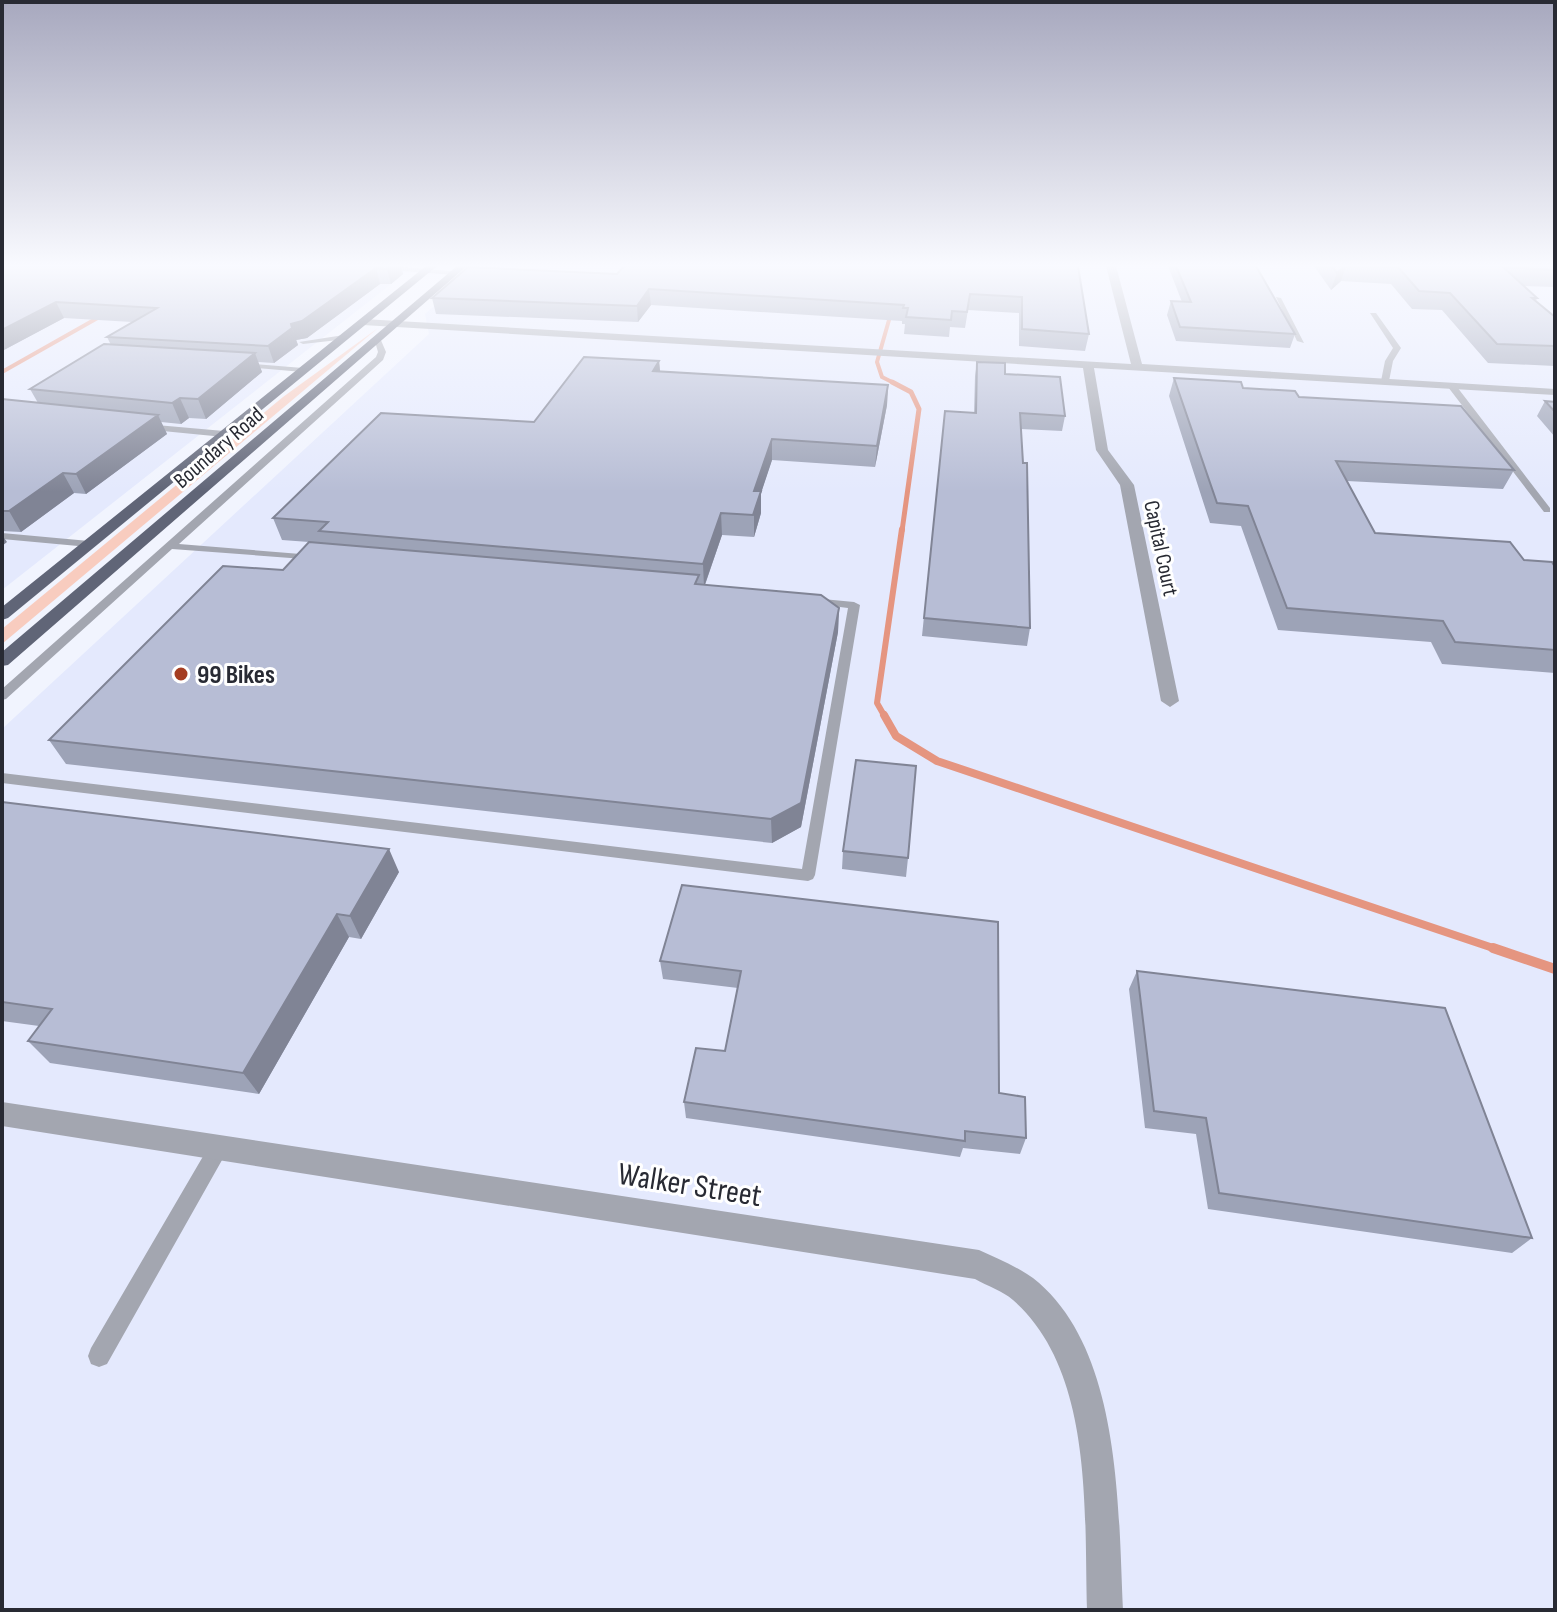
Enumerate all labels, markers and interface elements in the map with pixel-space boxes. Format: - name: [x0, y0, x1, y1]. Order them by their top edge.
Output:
- street label: Boundary Road: [169, 402, 269, 495]
- street label: Capital Court: [1137, 498, 1184, 599]
- place label: 99 Bikes: [197, 660, 275, 691]
- marker: 99 Bikes: [172, 665, 190, 683]
- street label: Walker Street: [615, 1155, 764, 1216]

